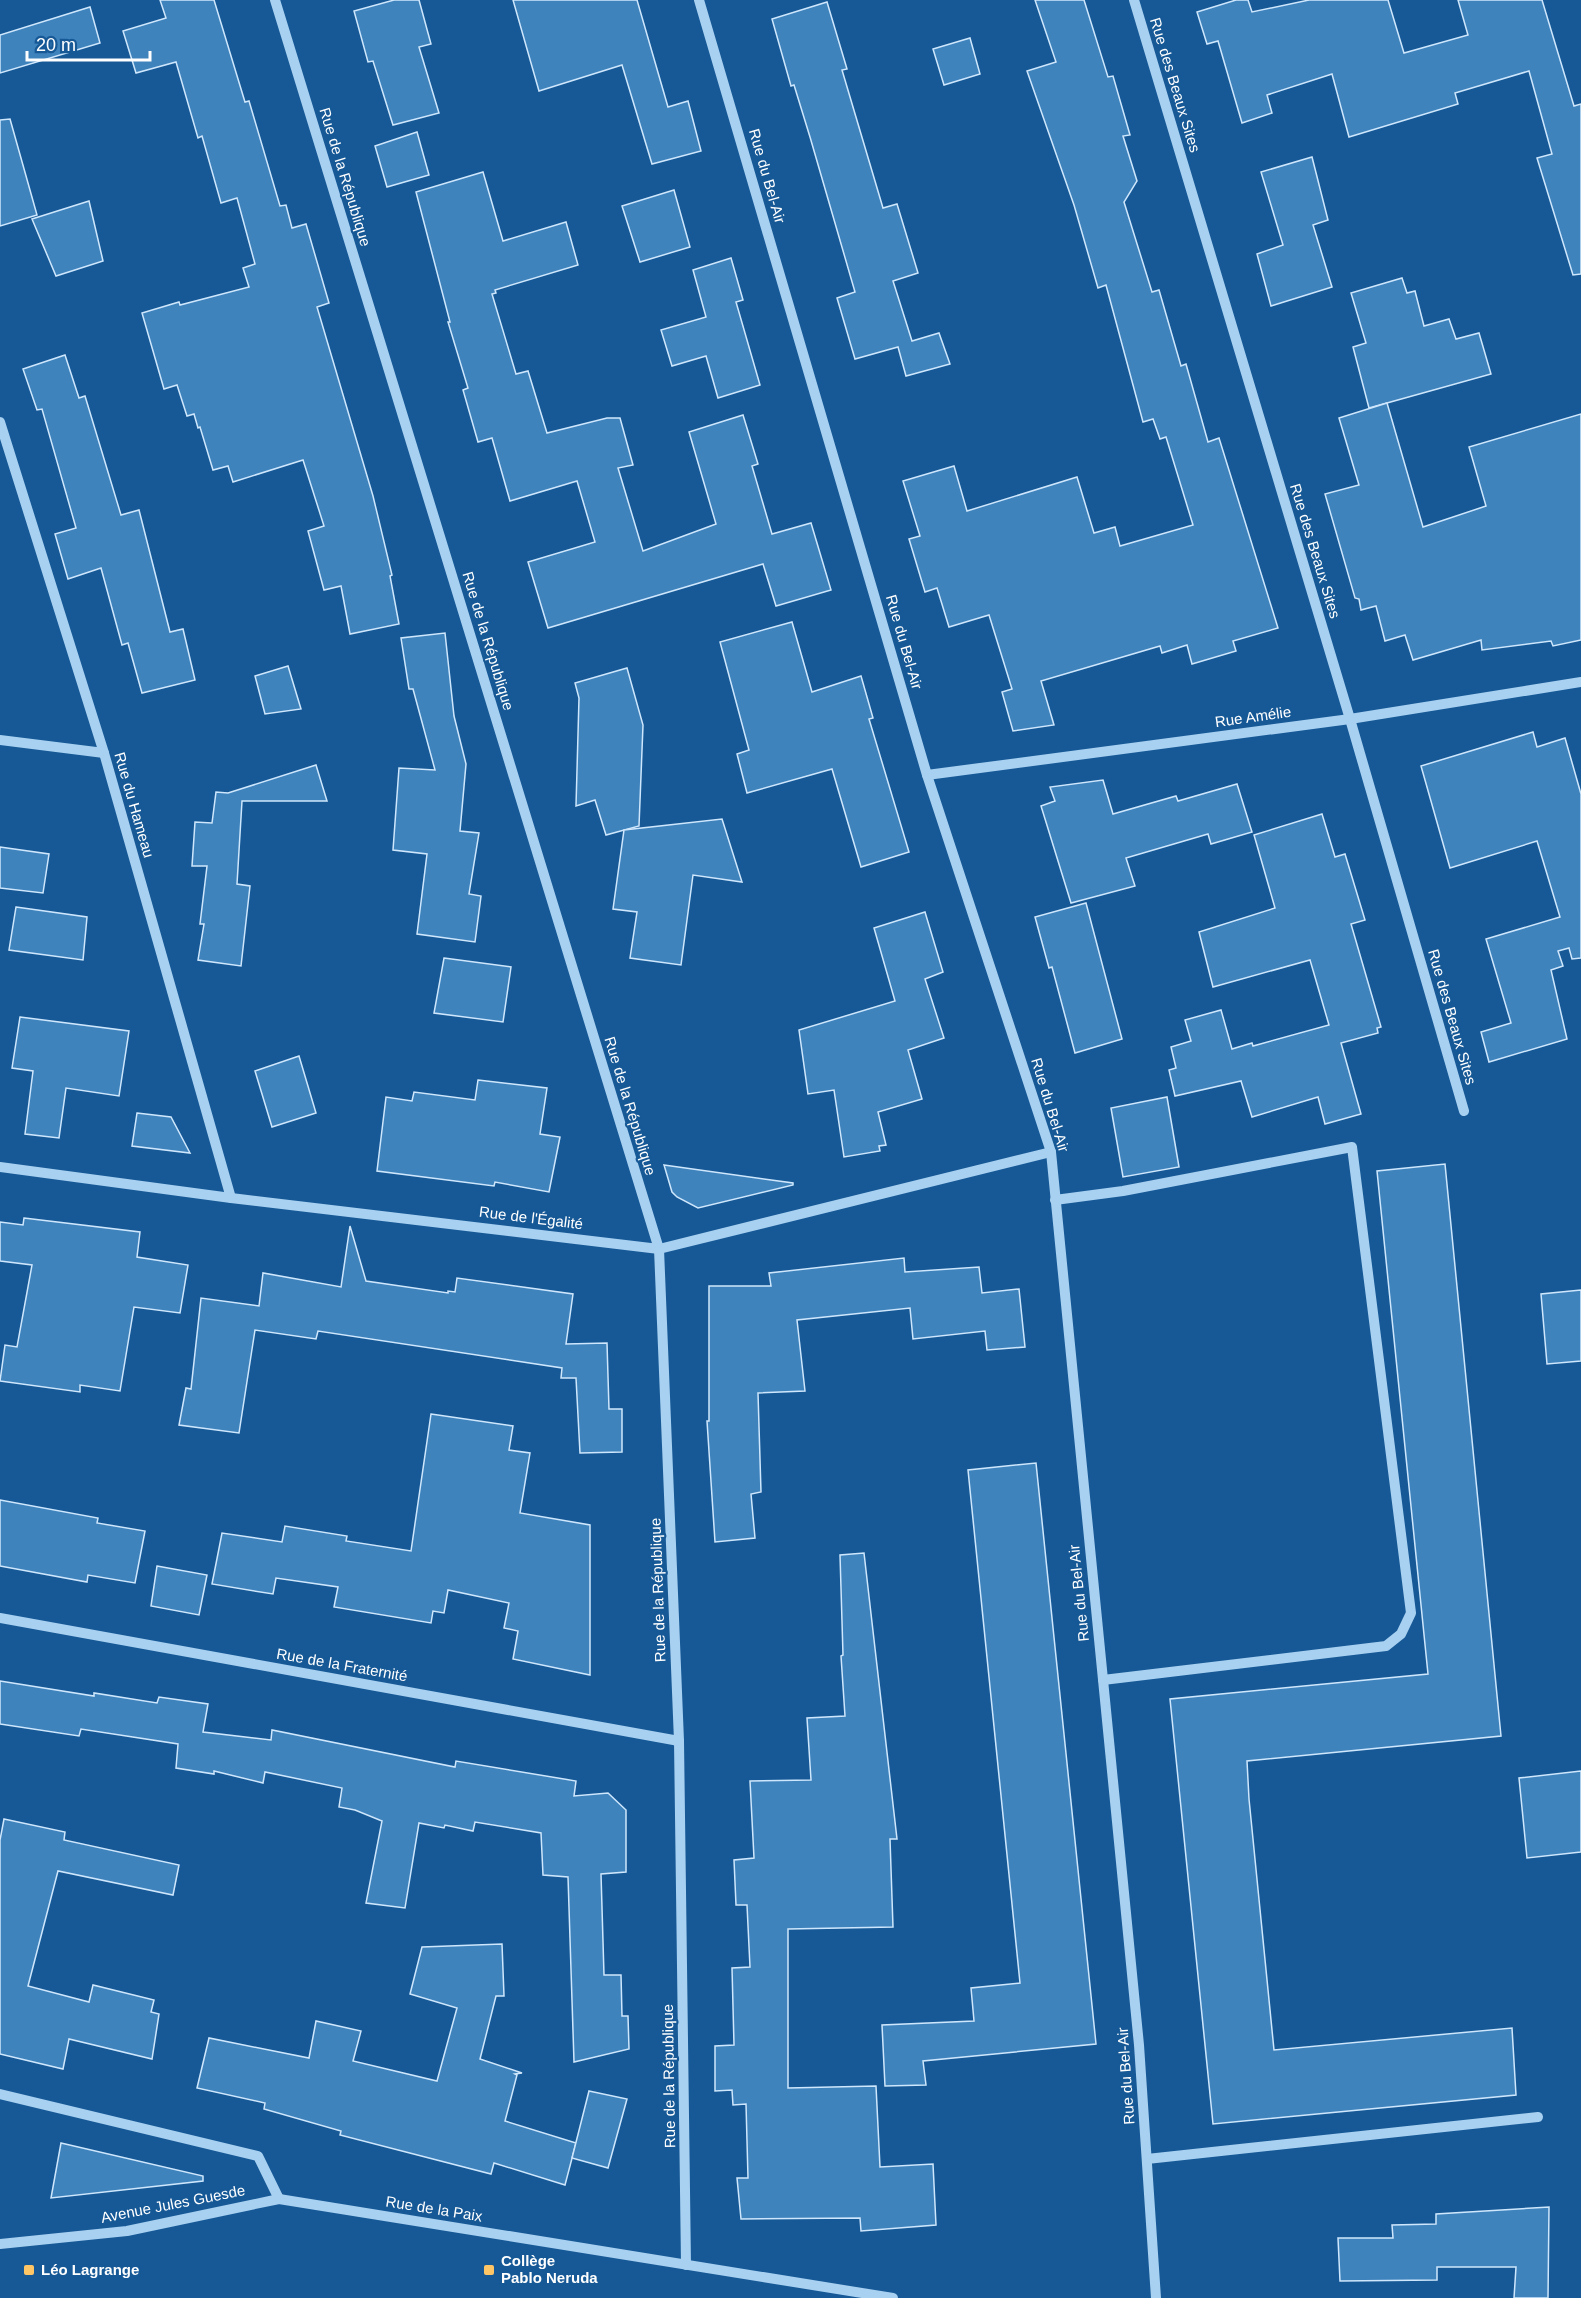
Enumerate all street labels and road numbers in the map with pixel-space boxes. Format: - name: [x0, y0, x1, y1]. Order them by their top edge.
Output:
- street label: Rue des Beaux Sites: [1147, 15, 1204, 154]
- street label: Rue de la République: [316, 105, 375, 248]
- street label: Rue du Bel-Air: [746, 127, 789, 225]
- street label: Rue des Beaux Sites: [1287, 481, 1344, 620]
- street label: Rue de la République: [459, 569, 518, 712]
- street label: Rue du Bel-Air: [883, 593, 926, 691]
- street label: Rue Amélie: [1214, 703, 1292, 730]
- street label: Rue du Hameau: [111, 750, 158, 860]
- street label: Rue des Beaux Sites: [1425, 947, 1480, 1087]
- street label: Rue de la République: [601, 1034, 660, 1177]
- street label: Rue du Bel-Air: [1028, 1056, 1073, 1154]
- street label: Rue de l'Égalité: [478, 1203, 584, 1232]
- street label: Rue de la République: [646, 1518, 669, 1662]
- street label: Rue du Bel-Air: [1065, 1544, 1092, 1642]
- street label: Rue de la Fraternité: [275, 1645, 409, 1684]
- street label: Rue de la République: [659, 2004, 678, 2148]
- street label: Rue du Bel-Air: [1114, 2027, 1137, 2125]
- street label: Avenue Jules Guesde: [99, 2181, 246, 2226]
- street label: Rue de la Paix: [385, 2192, 484, 2225]

